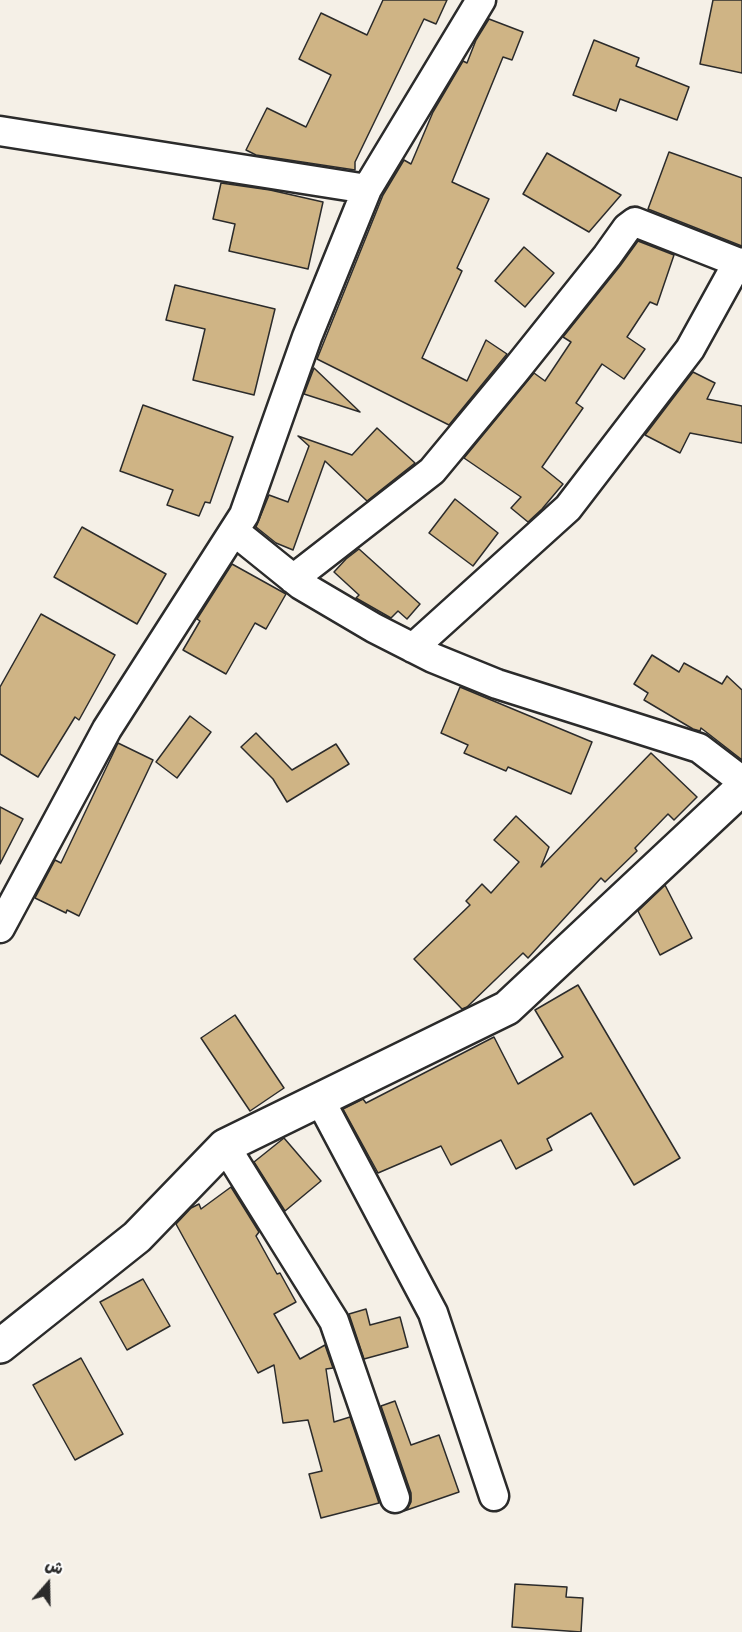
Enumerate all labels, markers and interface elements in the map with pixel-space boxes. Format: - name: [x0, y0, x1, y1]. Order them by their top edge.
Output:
- north arrow: [18, 1554, 78, 1614]
- text: ش: [43, 1556, 66, 1579]

